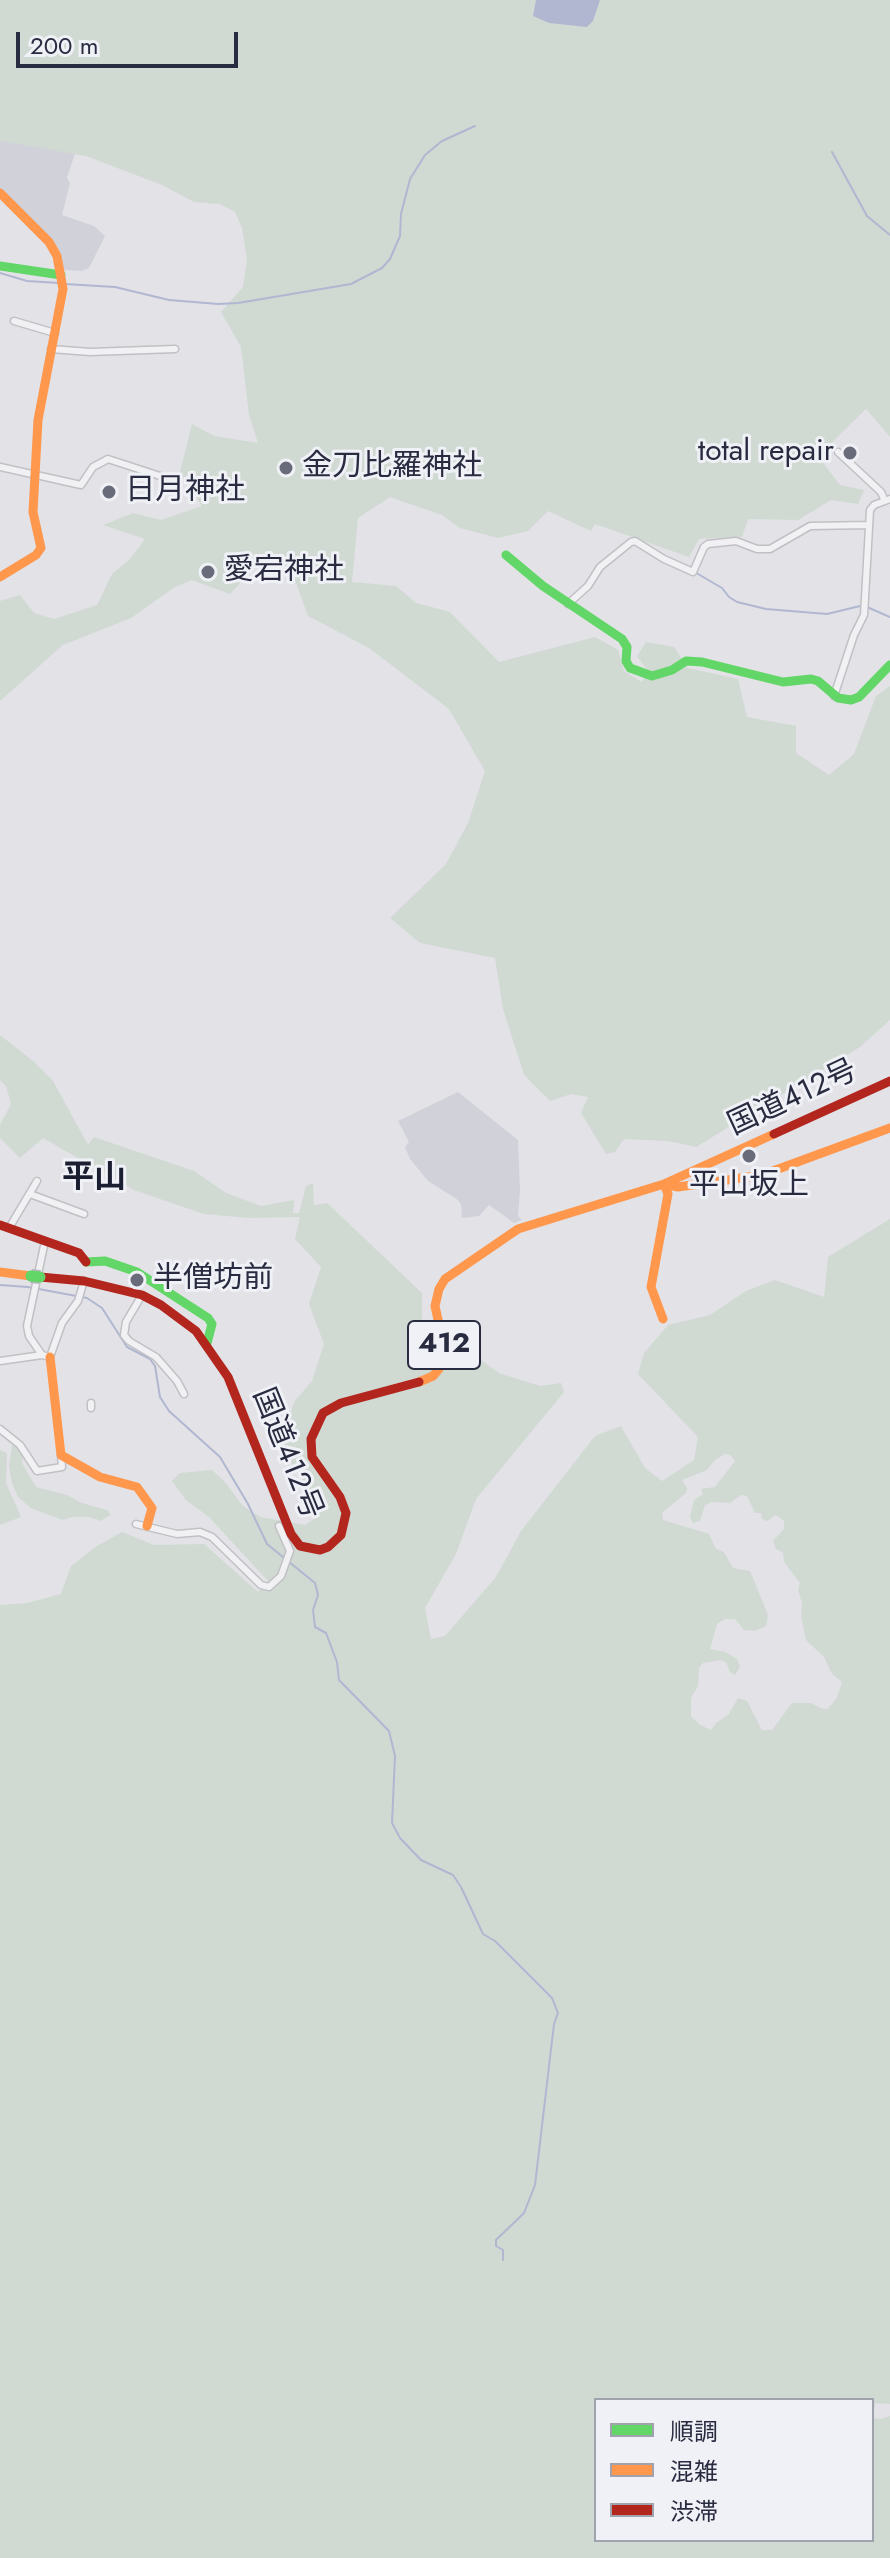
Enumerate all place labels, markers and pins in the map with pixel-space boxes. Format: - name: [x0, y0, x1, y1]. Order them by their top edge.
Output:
- place label: total repair: [698, 435, 834, 471]
- marker: total repair: [841, 444, 859, 462]
- place label: 金刀比羅神社: [302, 450, 482, 486]
- marker: 金刀比羅神社: [277, 459, 295, 477]
- place label: 日月神社: [125, 474, 245, 510]
- marker: 日月神社: [100, 483, 118, 501]
- place label: 愛宕神社: [224, 554, 344, 590]
- marker: 愛宕神社: [199, 563, 217, 581]
- marker: 平山坂上: [740, 1147, 758, 1165]
- place label: 平山坂上: [689, 1169, 809, 1205]
- place label: 半僧坊前: [153, 1262, 273, 1298]
- marker: 半僧坊前: [128, 1271, 146, 1289]

